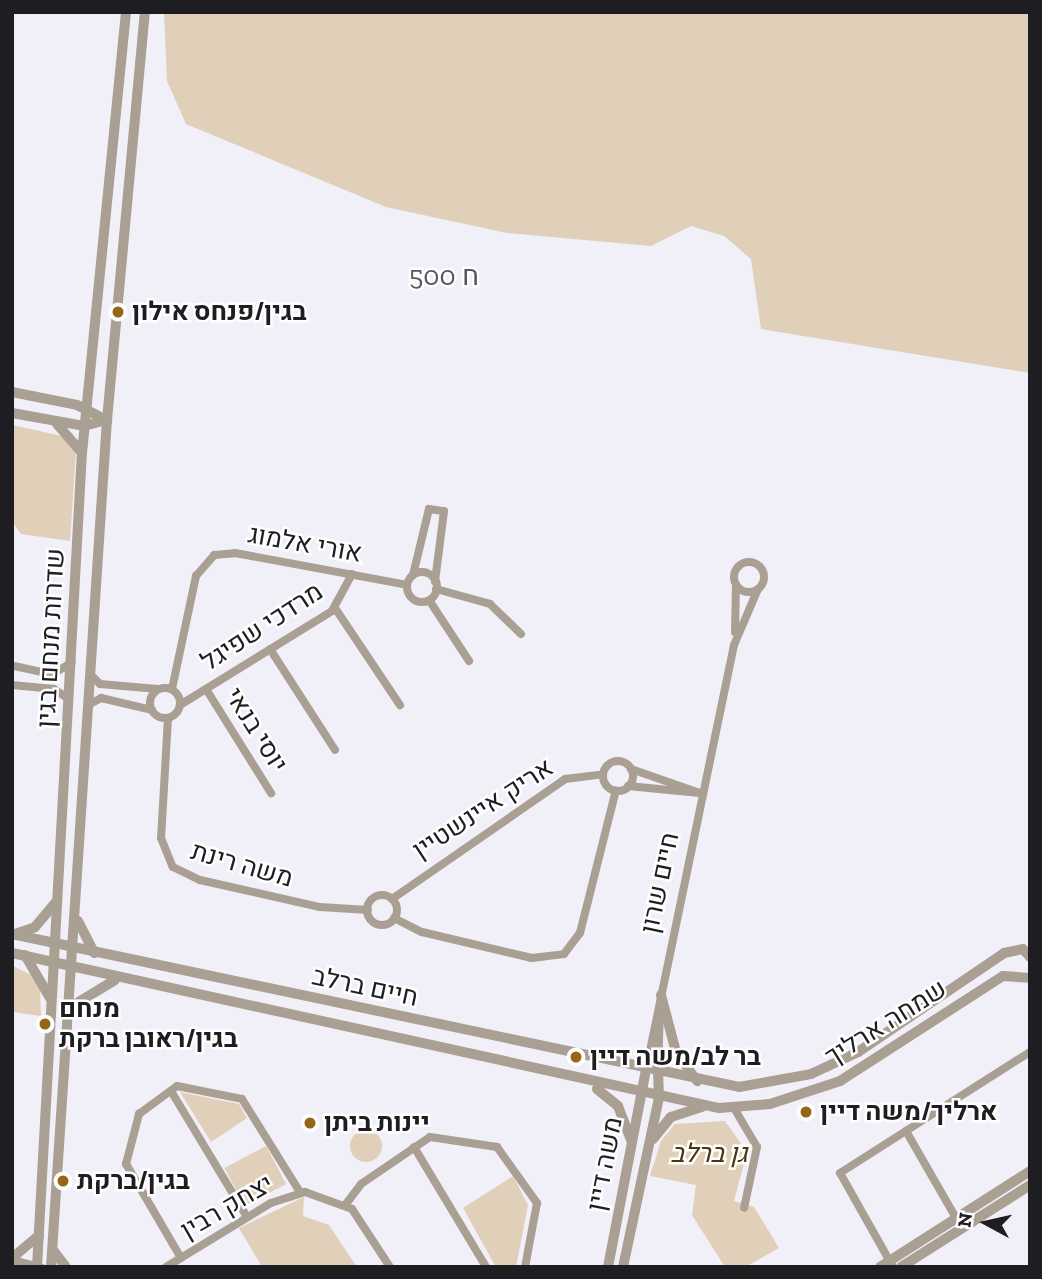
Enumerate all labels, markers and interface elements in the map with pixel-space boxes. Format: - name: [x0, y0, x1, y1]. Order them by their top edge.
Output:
- district label: ח 500: [409, 259, 479, 293]
- place label: בגין/פנחס אילון: [132, 296, 307, 328]
- marker: בגין/פנחס אילון: [110, 304, 126, 320]
- street label: אורי אלמוג: [246, 519, 364, 569]
- street label: שדרות מנחם בגין: [31, 547, 71, 729]
- street label: מרדכי שפיגל: [195, 576, 329, 678]
- street label: יוסי בנאי: [218, 682, 294, 778]
- street label: אריק איינשטיין: [407, 752, 559, 866]
- street label: חיים שרון: [634, 830, 686, 936]
- street label: משה רינת: [187, 836, 297, 894]
- street label: חיים ברלב: [309, 961, 421, 1013]
- street label: שמחה ארליך: [819, 973, 953, 1073]
- place label: מנחם בגין/ראובן ברקת: [59, 993, 238, 1054]
- marker: מנחם בגין/ראובן ברקת: [37, 1016, 53, 1032]
- place label: בר לב/משה דיין: [590, 1041, 761, 1073]
- marker: בר לב/משה דיין: [568, 1049, 584, 1065]
- place label: ארליך/משה דיין: [820, 1096, 998, 1128]
- marker: ארליך/משה דיין: [798, 1104, 814, 1120]
- place label: יינות ביתן: [324, 1107, 430, 1139]
- street label: משה דיין: [581, 1114, 629, 1214]
- marker: יינות ביתן: [302, 1115, 318, 1131]
- park label: גן ברלב: [671, 1138, 747, 1170]
- place label: בגין/ברקת: [77, 1165, 190, 1197]
- street label: יצחק רבין: [175, 1168, 279, 1246]
- marker: בגין/ברקת: [55, 1173, 71, 1189]
- north arrow: [951, 1188, 1021, 1258]
- text: N: [952, 1211, 977, 1229]

